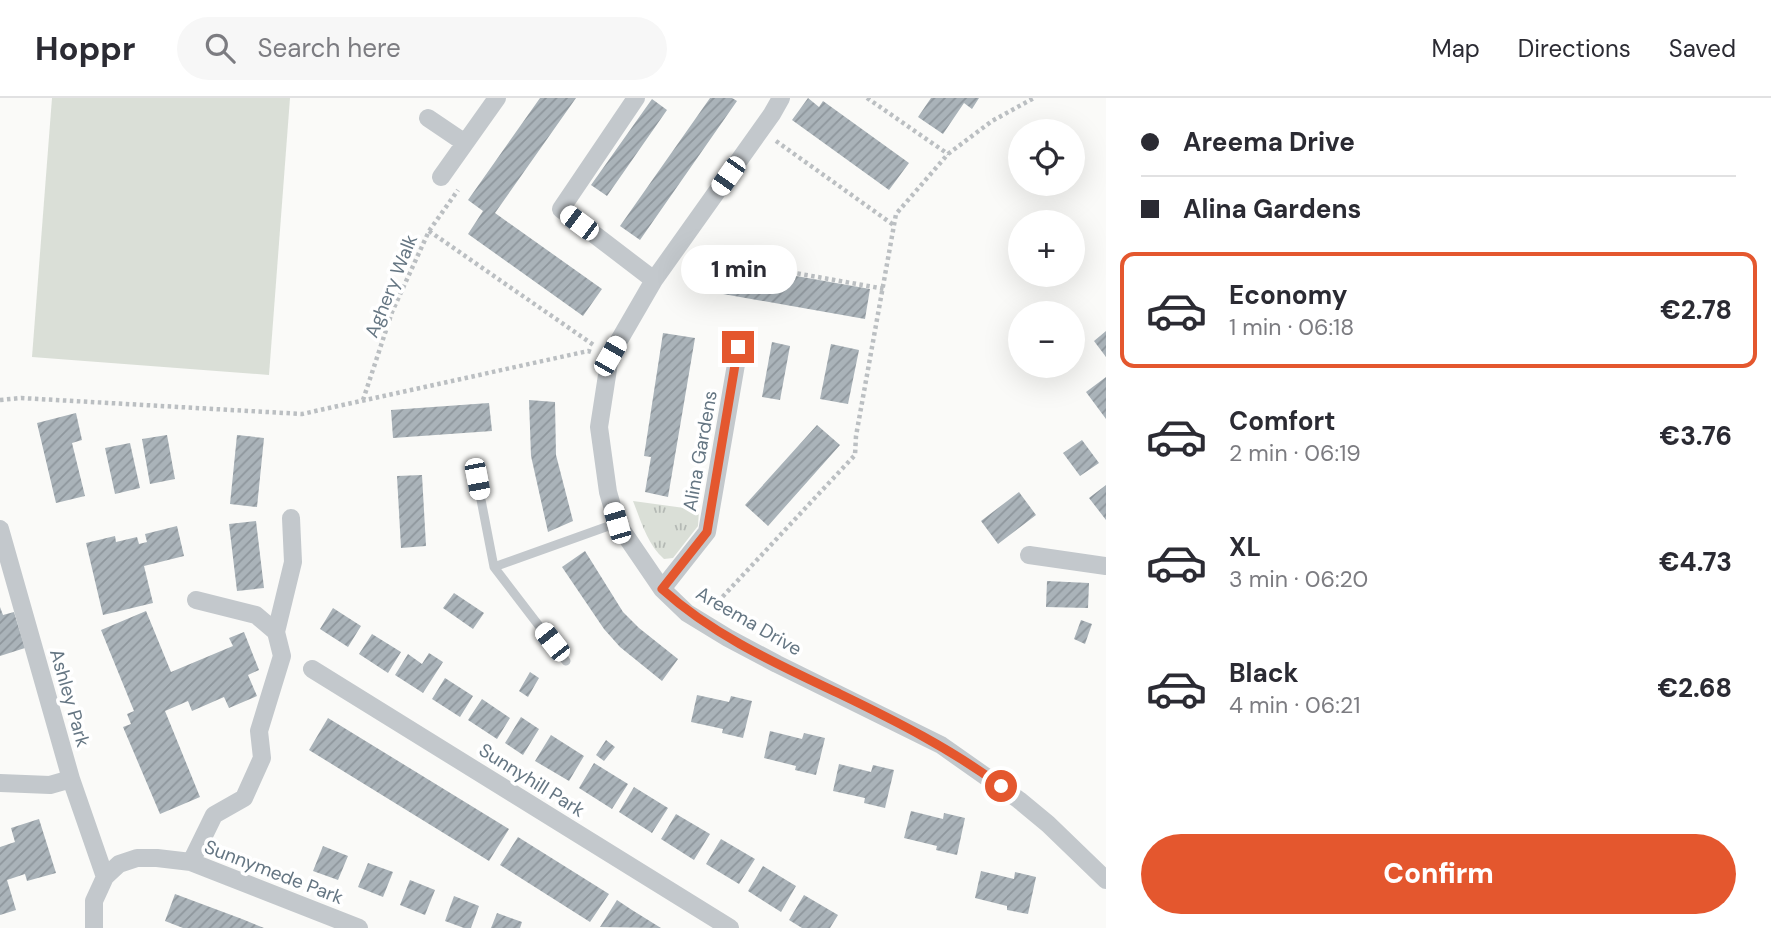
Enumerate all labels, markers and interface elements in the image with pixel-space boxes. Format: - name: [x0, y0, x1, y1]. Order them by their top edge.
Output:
- search box: [177, 17, 667, 80]
- text: Hoppr: [35, 27, 135, 70]
- icon: search: [201, 29, 239, 67]
- text: Search here: [257, 31, 401, 65]
- text: Map: [1432, 33, 1480, 64]
- text: Directions: [1518, 33, 1631, 64]
- text: Saved: [1669, 33, 1736, 64]
- map controls: [1008, 119, 1085, 378]
- button: locate: [1008, 119, 1085, 196]
- text: Areema Drive: [1183, 125, 1355, 159]
- car: [708, 153, 749, 199]
- text: Alina Gardens: [1183, 192, 1361, 226]
- car: [556, 202, 603, 244]
- button: +: [1008, 210, 1085, 287]
- street label: Aghery Walk: [359, 230, 423, 341]
- callout: 1 min: [680, 246, 796, 294]
- text: 1 min: [711, 254, 767, 284]
- text: Economy: [1229, 278, 1347, 312]
- icon: car: [1145, 279, 1208, 342]
- text: €2.78: [1660, 293, 1732, 327]
- button: −: [1008, 301, 1085, 378]
- text: 1 min · 06:18: [1229, 312, 1354, 342]
- route end: [722, 331, 754, 363]
- car: [591, 333, 630, 379]
- street label: Alina Gardens: [677, 389, 723, 513]
- text: Comfort: [1229, 404, 1335, 438]
- icon: car: [1145, 405, 1208, 468]
- text: €3.76: [1660, 419, 1732, 453]
- text: 2 min · 06:19: [1229, 438, 1361, 468]
- car: [463, 456, 492, 502]
- car: [602, 500, 633, 546]
- text: XL: [1229, 530, 1261, 564]
- icon: car: [1145, 531, 1208, 594]
- text: €4.73: [1659, 545, 1732, 579]
- text: 3 min · 06:20: [1229, 564, 1368, 594]
- street label: Areema Drive: [692, 581, 806, 661]
- car: [531, 619, 574, 665]
- street label: Ashley Park: [44, 646, 96, 750]
- text: Black: [1229, 656, 1299, 690]
- icon: car: [1145, 657, 1208, 720]
- text: €2.68: [1657, 671, 1732, 705]
- text: 4 min · 06:21: [1229, 690, 1360, 720]
- street label: Sunnyhill Park: [474, 737, 590, 823]
- route start: [985, 770, 1017, 802]
- street label: Sunnymede Park: [201, 834, 347, 910]
- button: Confirm: [1141, 834, 1736, 914]

